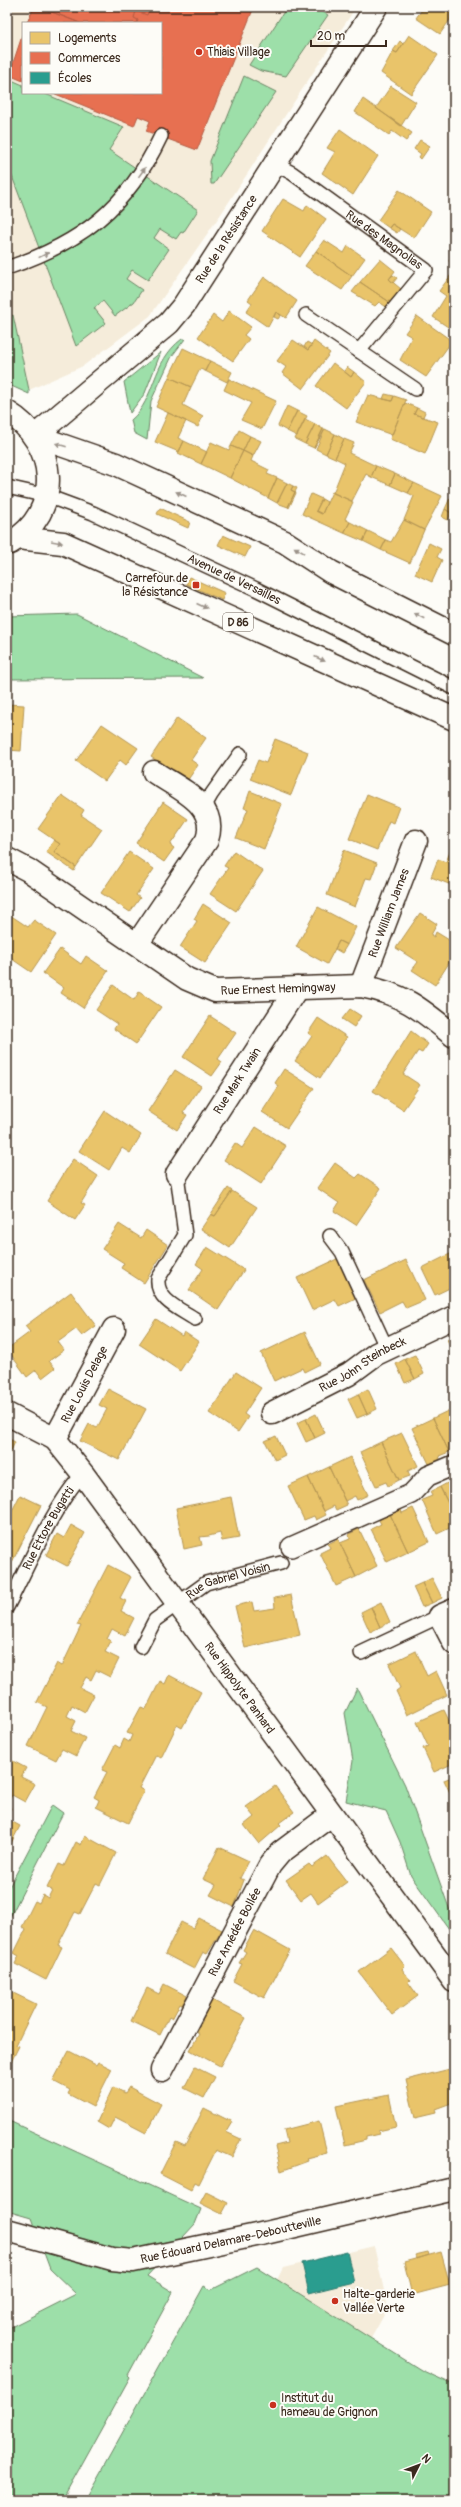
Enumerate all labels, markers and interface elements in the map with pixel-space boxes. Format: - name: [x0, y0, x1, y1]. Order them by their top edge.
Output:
- legend: [22, 22, 162, 94]
- scale bar: [311, 22, 386, 48]
- text: 20 m: [317, 29, 346, 44]
- text: Logements: [58, 31, 117, 46]
- place label: Thiais Village: [207, 45, 270, 60]
- marker: Thiais Village: [194, 47, 204, 57]
- text: Commerces: [58, 51, 121, 66]
- text: Écoles: [58, 70, 92, 86]
- one-way arrow: [138, 167, 146, 178]
- street label: Rue de la Résistance: [192, 192, 260, 286]
- street label: Rue des Magnolias: [343, 207, 426, 273]
- one-way arrow: [38, 251, 49, 258]
- one-way arrow: [55, 442, 67, 448]
- one-way arrow: [176, 491, 187, 497]
- one-way arrow: [51, 540, 63, 546]
- one-way arrow: [294, 546, 304, 554]
- street label: Avenue de Versailles: [185, 551, 284, 608]
- place label: Carrefour de la Résistance: [122, 571, 188, 600]
- marker: Carrefour de la Résistance: [191, 580, 201, 590]
- one-way arrow: [196, 603, 207, 609]
- road number: D 86: [223, 613, 253, 631]
- one-way arrow: [413, 613, 425, 619]
- one-way arrow: [315, 656, 326, 662]
- street label: Rue William James: [365, 866, 413, 960]
- street label: Rue Ernest Hemingway: [220, 979, 336, 998]
- street label: Rue Mark Twain: [210, 1044, 264, 1117]
- street label: Rue John Steinbeck: [317, 1333, 408, 1395]
- street label: Rue Louis Delage: [58, 1343, 111, 1425]
- street label: Rue Ettore Bugatti: [19, 1484, 77, 1572]
- street label: Rue Gabriel Voisin: [183, 1559, 272, 1602]
- street label: Rue Hippolyte Panhard: [201, 1639, 278, 1737]
- street label: Rue Amédée Bollée: [205, 1885, 264, 1979]
- street label: Rue Édouard Delamare-Deboutteville: [139, 2213, 323, 2267]
- place label: Halte-garderie Vallée Verte: [343, 2287, 415, 2316]
- marker: Halte-garderie Vallée Verte: [330, 2296, 340, 2306]
- place label: Institut du hameau de Grignon: [281, 2391, 378, 2420]
- marker: Institut du hameau de Grignon: [268, 2400, 278, 2410]
- north arrow: [399, 2445, 439, 2485]
- text: N: [419, 2452, 434, 2466]

